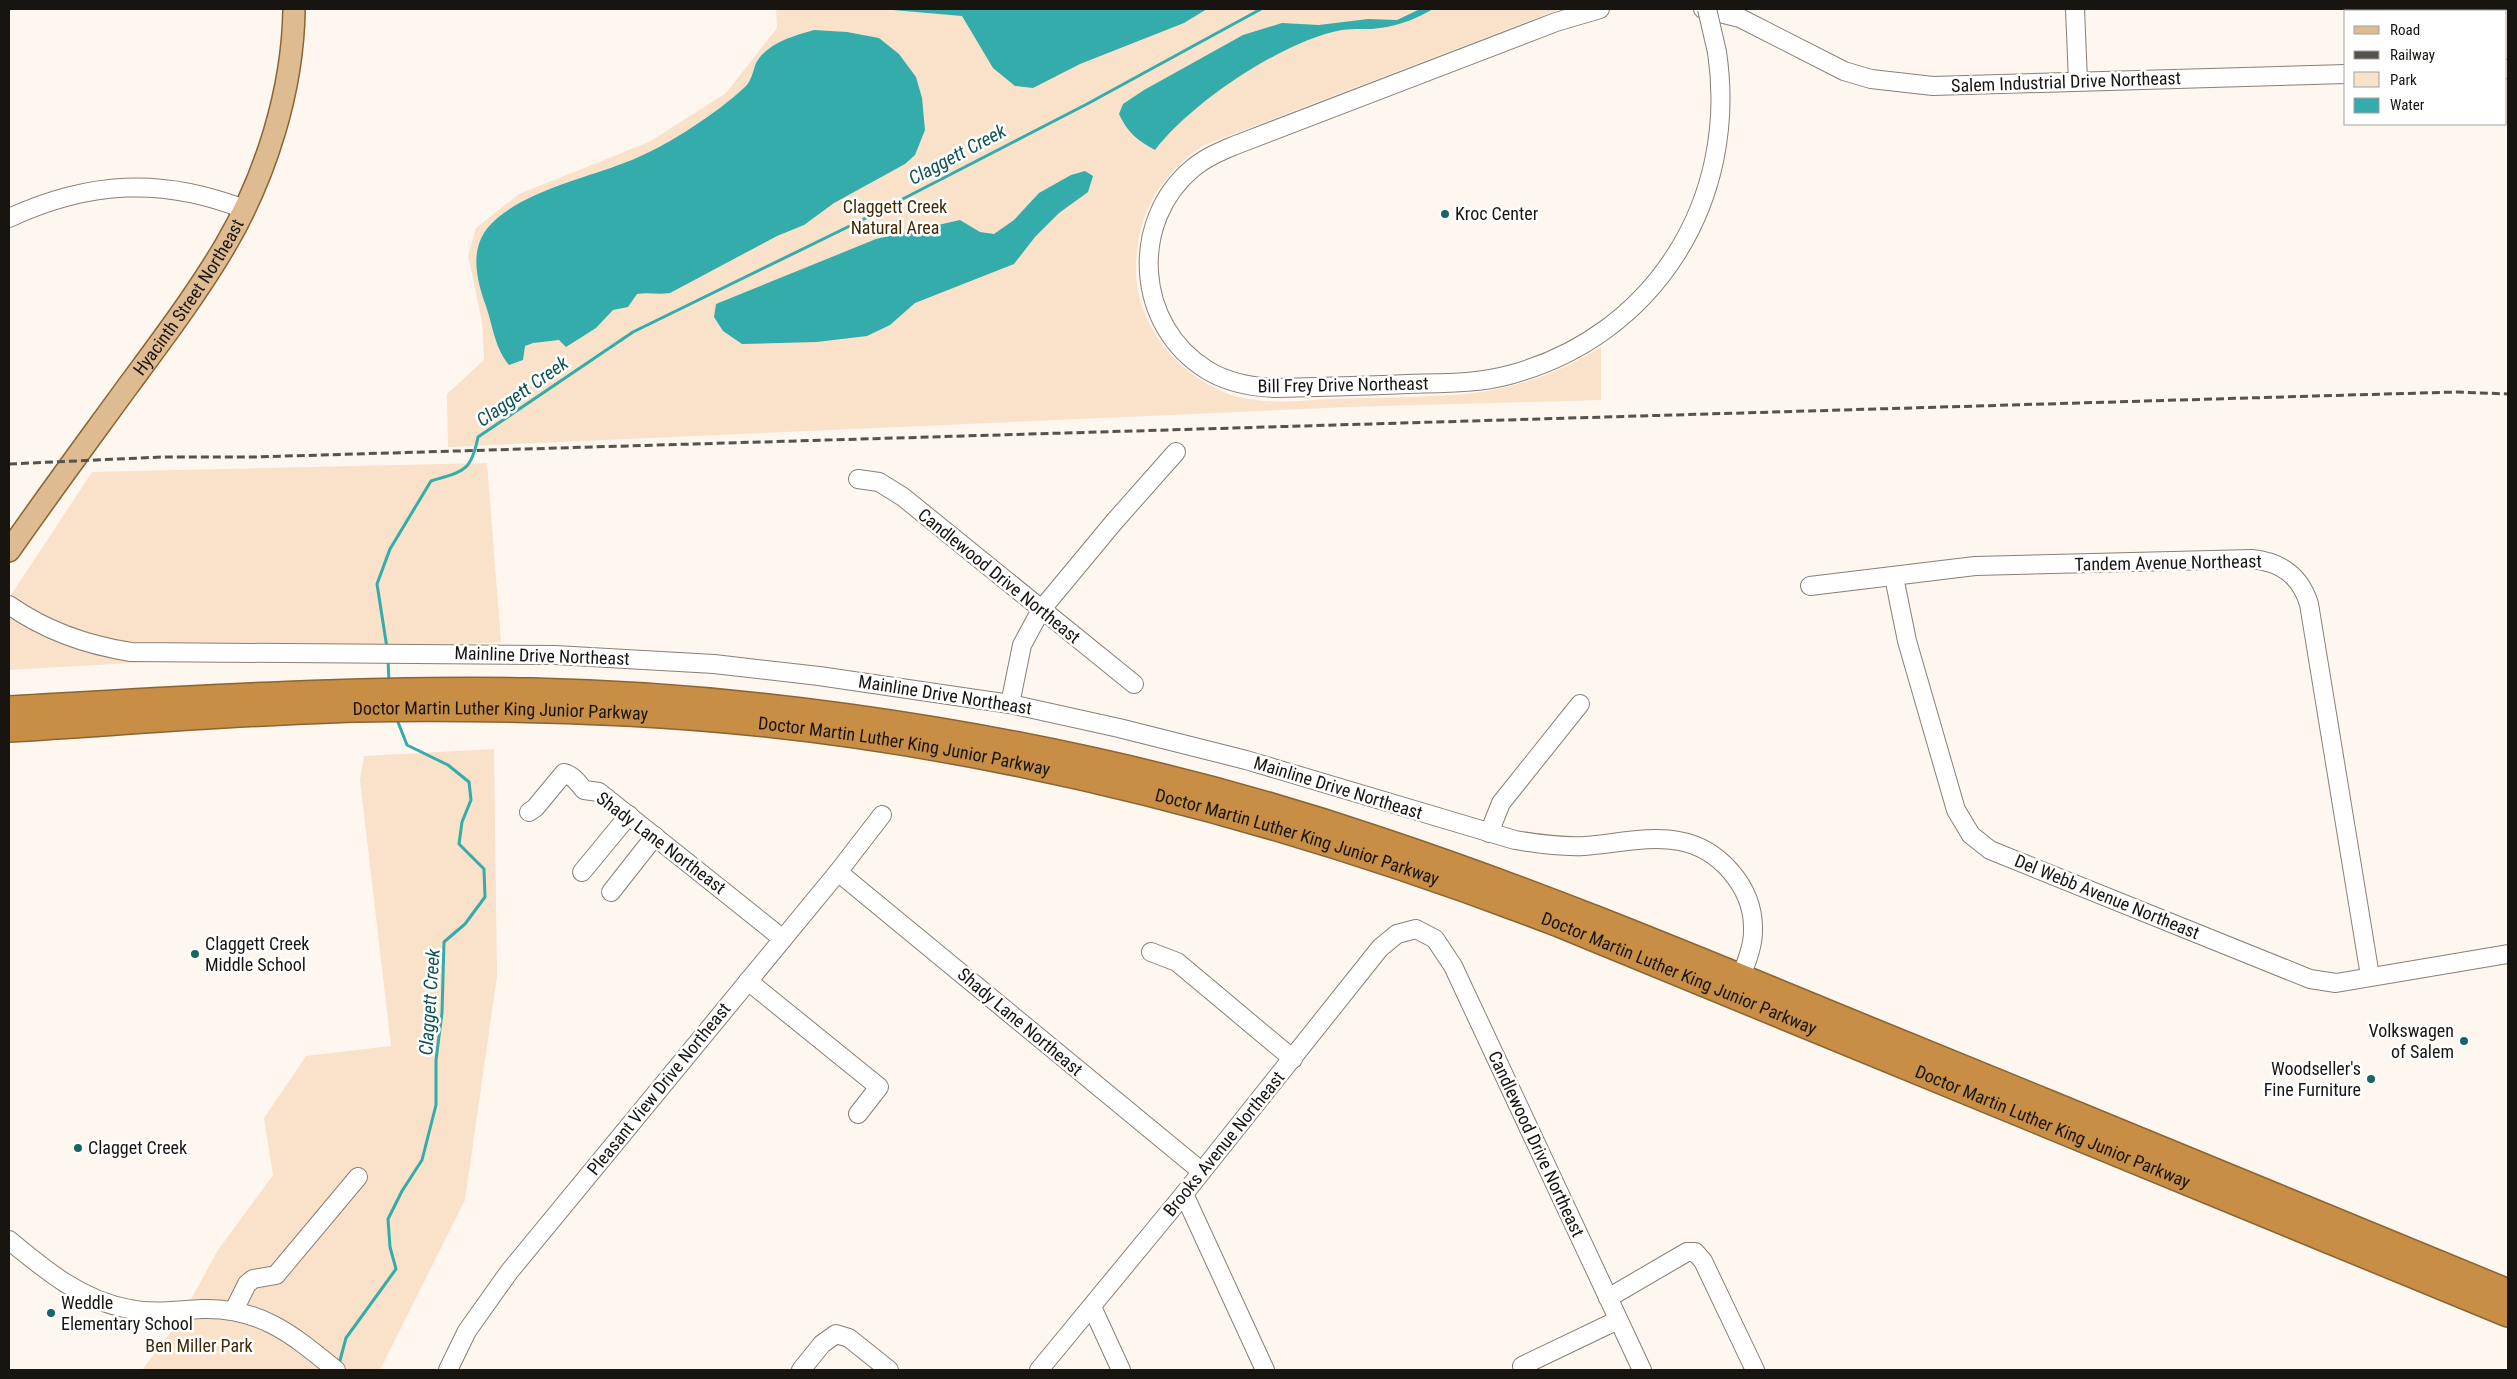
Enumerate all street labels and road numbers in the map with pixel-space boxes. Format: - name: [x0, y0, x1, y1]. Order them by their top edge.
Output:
- street label: Salem Industrial Drive Northeast: [1951, 67, 2181, 96]
- street label: Hyacinth Street Northeast: [129, 216, 248, 379]
- street label: Bill Frey Drive Northeast: [1257, 373, 1429, 396]
- street label: Candlewood Drive Northeast: [914, 504, 1085, 648]
- street label: Tandem Avenue Northeast: [2074, 550, 2262, 575]
- street label: Mainline Drive Northeast: [454, 642, 630, 669]
- street label: Mainline Drive Northeast: [857, 670, 1033, 719]
- street label: Doctor Martin Luther King Junior Parkway: [352, 697, 649, 724]
- street label: Doctor Martin Luther King Junior Parkway: [757, 712, 1053, 780]
- street label: Mainline Drive Northeast: [1251, 752, 1425, 823]
- street label: Doctor Martin Luther King Junior Parkway: [1153, 784, 1442, 889]
- street label: Shady Lane Northeast: [593, 787, 730, 898]
- street label: Del Webb Avenue Northeast: [2012, 850, 2203, 943]
- street label: Doctor Martin Luther King Junior Parkway: [1539, 907, 1820, 1039]
- street label: Shady Lane Northeast: [954, 963, 1087, 1080]
- street label: Pleasant View Drive Northeast: [583, 998, 735, 1179]
- street label: Candlewood Drive Northeast: [1484, 1048, 1589, 1240]
- street label: Doctor Martin Luther King Junior Parkway: [1912, 1061, 2194, 1192]
- street label: Brooks Avenue Northeast: [1159, 1067, 1289, 1220]

